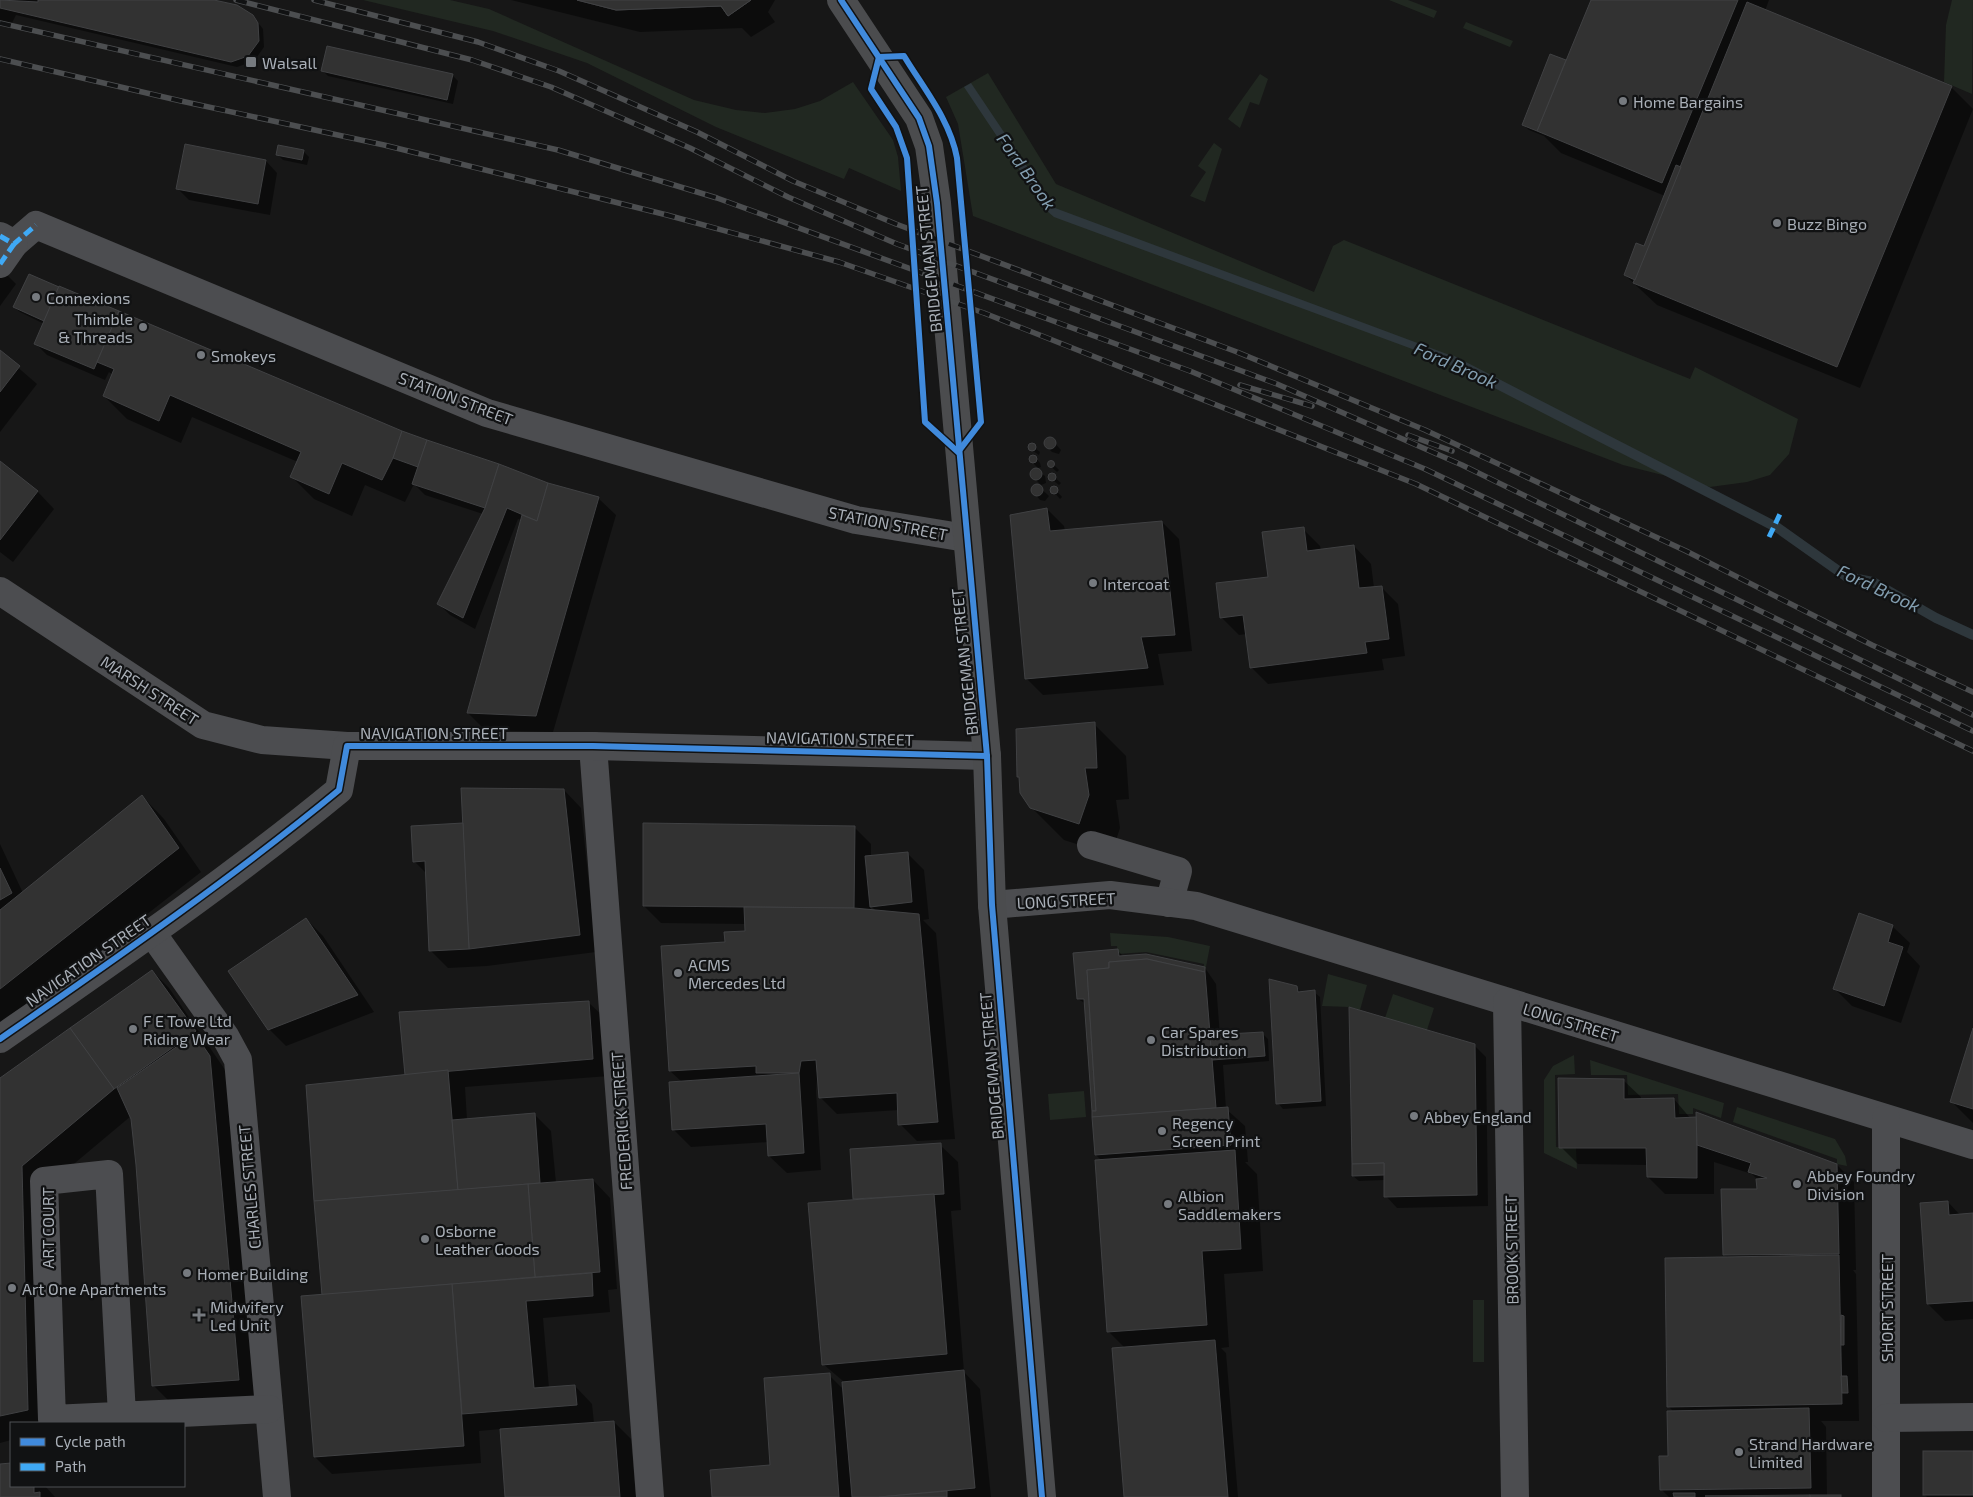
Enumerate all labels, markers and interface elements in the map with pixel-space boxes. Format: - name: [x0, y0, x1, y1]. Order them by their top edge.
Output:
- place label: Walsall: [262, 53, 317, 72]
- marker: Walsall: [244, 55, 258, 69]
- place label: Home Bargains: [1633, 92, 1743, 111]
- marker: Home Bargains: [1617, 95, 1629, 107]
- water label: Ford Brook: [993, 128, 1061, 214]
- street label: BRIDGEMAN STREET: [911, 184, 945, 334]
- place label: Buzz Bingo: [1787, 214, 1867, 233]
- marker: Buzz Bingo: [1771, 217, 1783, 229]
- place label: Connexions: [46, 288, 130, 307]
- marker: Connexions: [30, 291, 42, 303]
- place label: Thimble & Threads: [58, 309, 133, 346]
- marker: Thimble & Threads: [137, 321, 149, 333]
- water label: Ford Brook: [1411, 337, 1501, 393]
- place label: Smokeys: [211, 346, 276, 365]
- marker: Smokeys: [195, 349, 207, 361]
- street label: STATION STREET: [396, 367, 516, 429]
- street label: STATION STREET: [827, 502, 949, 544]
- water label: Ford Brook: [1834, 559, 1924, 617]
- place label: Intercoat: [1103, 574, 1169, 593]
- marker: Intercoat: [1087, 577, 1099, 589]
- street label: BRIDGEMAN STREET: [947, 587, 981, 737]
- street label: MARSH STREET: [98, 651, 202, 729]
- street label: NAVIGATION STREET: [360, 723, 508, 742]
- street label: NAVIGATION STREET: [766, 727, 914, 749]
- street label: LONG STREET: [1016, 888, 1116, 912]
- street label: NAVIGATION STREET: [22, 910, 154, 1010]
- place label: ACMS Mercedes Ltd: [688, 955, 786, 992]
- marker: ACMS Mercedes Ltd: [672, 967, 684, 979]
- street label: BRIDGEMAN STREET: [975, 992, 1007, 1140]
- street label: LONG STREET: [1521, 998, 1621, 1046]
- place label: F E Towe Ltd Riding Wear: [143, 1011, 232, 1048]
- place label: Car Spares Distribution: [1161, 1022, 1247, 1059]
- marker: F E Towe Ltd Riding Wear: [127, 1023, 139, 1035]
- marker: Car Spares Distribution: [1145, 1034, 1157, 1046]
- street label: FREDERICK STREET: [607, 1051, 635, 1191]
- place label: Abbey England: [1424, 1107, 1532, 1126]
- marker: Abbey England: [1408, 1110, 1420, 1122]
- place label: Regency Screen Print: [1172, 1113, 1260, 1150]
- street label: CHARLES STREET: [234, 1124, 264, 1250]
- marker: Regency Screen Print: [1156, 1125, 1168, 1137]
- place label: Abbey Foundry Division: [1807, 1166, 1916, 1203]
- marker: Abbey Foundry Division: [1791, 1178, 1803, 1190]
- place label: Albion Saddlemakers: [1178, 1186, 1281, 1223]
- street label: ART COURT: [38, 1187, 57, 1269]
- street label: BROOK STREET: [1501, 1195, 1521, 1305]
- marker: Albion Saddlemakers: [1162, 1198, 1174, 1210]
- place label: Osborne Leather Goods: [435, 1221, 540, 1258]
- marker: Osborne Leather Goods: [419, 1233, 431, 1245]
- street label: SHORT STREET: [1877, 1254, 1896, 1362]
- place label: Homer Building: [197, 1264, 308, 1283]
- marker: Homer Building: [181, 1267, 193, 1279]
- place label: Art One Apartments: [22, 1279, 166, 1298]
- marker: Art One Apartments: [6, 1282, 18, 1294]
- place label: Midwifery Led Unit: [210, 1297, 284, 1334]
- marker: Midwifery Led Unit: [192, 1308, 206, 1322]
- legend: [10, 1422, 185, 1487]
- text: Cycle path: [55, 1432, 126, 1450]
- place label: Strand Hardware Limited: [1749, 1434, 1873, 1471]
- marker: Strand Hardware Limited: [1733, 1446, 1745, 1458]
- text: Path: [55, 1457, 86, 1475]

